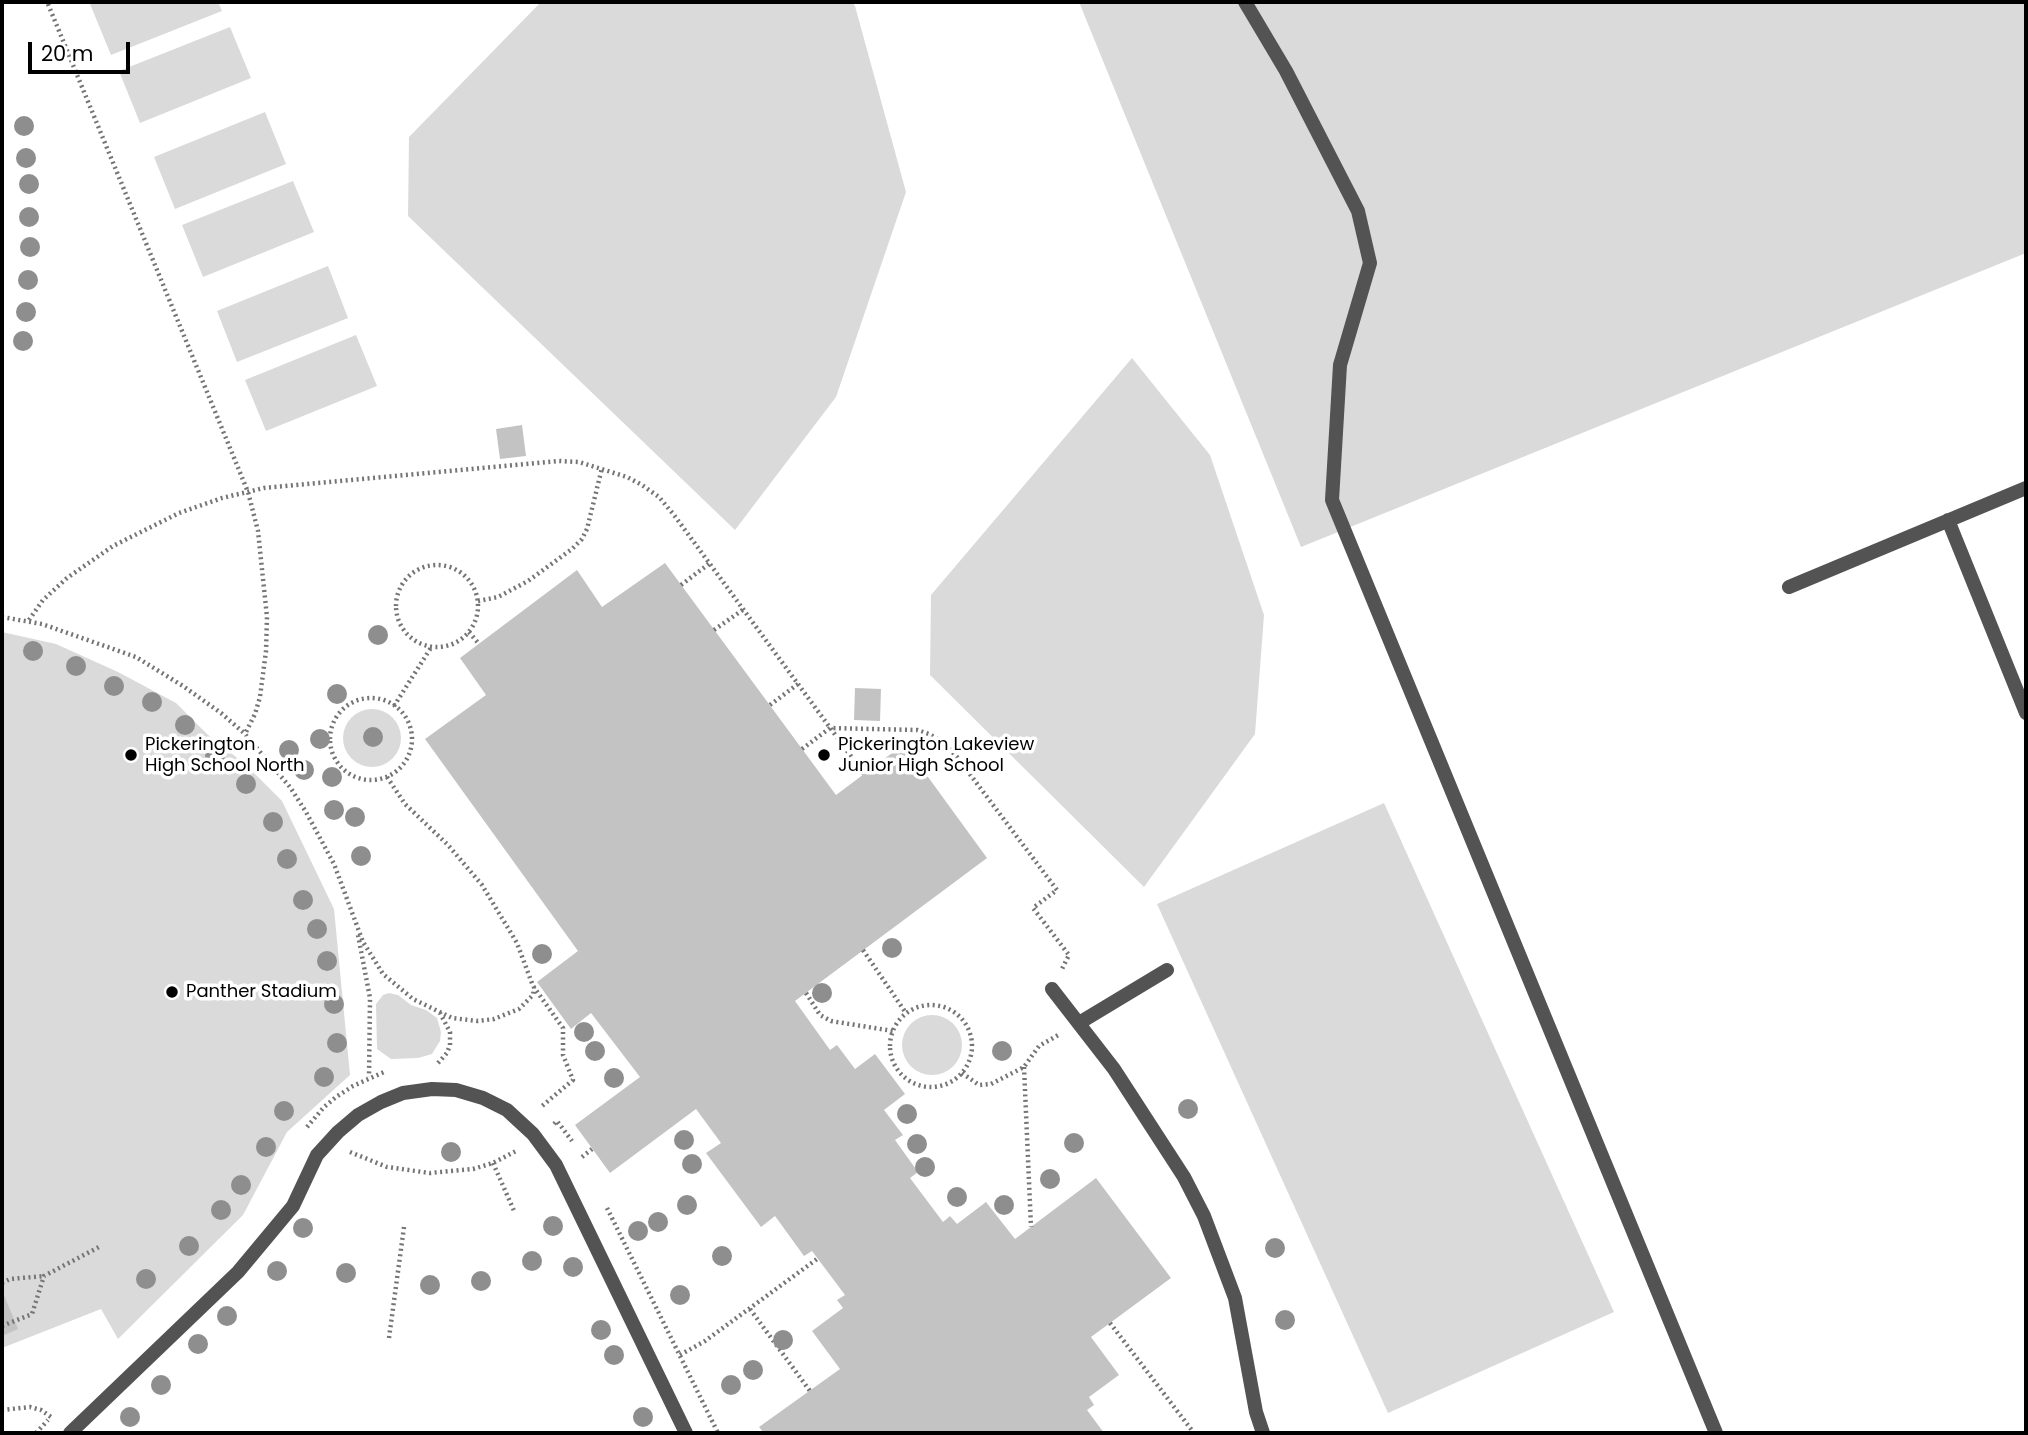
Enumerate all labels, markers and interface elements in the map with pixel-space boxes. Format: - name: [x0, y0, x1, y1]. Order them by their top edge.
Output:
- scale bar: [32, 28, 133, 72]
- text: 20 m: [41, 39, 94, 68]
- place label: Pickerington High School North: [145, 734, 305, 776]
- place label: Pickerington Lakeview Junior High School: [838, 734, 1034, 776]
- marker: Pickerington High School North: [123, 747, 139, 763]
- marker: Pickerington Lakeview Junior High School: [816, 747, 832, 763]
- place label: Panther Stadium: [186, 981, 337, 1003]
- marker: Panther Stadium: [164, 984, 180, 1000]

